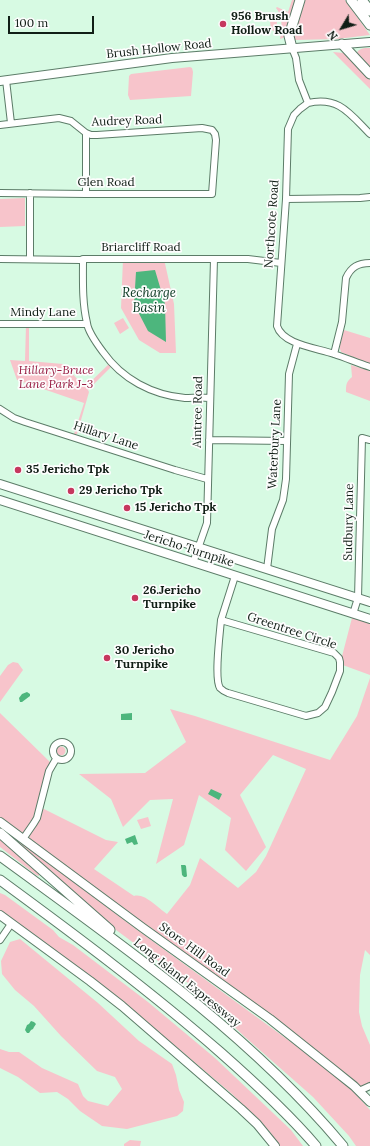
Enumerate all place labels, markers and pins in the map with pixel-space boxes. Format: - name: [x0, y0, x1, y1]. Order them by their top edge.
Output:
- place label: 956 Brush Hollow Road: [231, 10, 302, 38]
- marker: 956 Brush Hollow Road: [218, 19, 228, 29]
- place label: 35 Jericho Tpk: [26, 463, 109, 477]
- marker: 35 Jericho Tpk: [13, 465, 23, 475]
- place label: 29 Jericho Tpk: [79, 484, 162, 498]
- marker: 29 Jericho Tpk: [66, 486, 76, 496]
- place label: 15 Jericho Tpk: [135, 501, 216, 515]
- marker: 15 Jericho Tpk: [122, 503, 132, 513]
- place label: 26.Jericho Turnpike: [143, 584, 201, 612]
- marker: 26.Jericho Turnpike: [130, 593, 140, 603]
- place label: 30 Jericho Turnpike: [115, 644, 174, 672]
- marker: 30 Jericho Turnpike: [102, 653, 112, 663]

